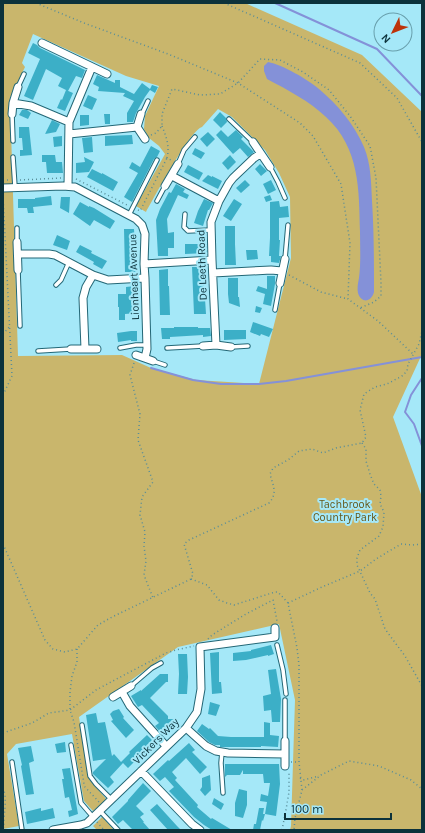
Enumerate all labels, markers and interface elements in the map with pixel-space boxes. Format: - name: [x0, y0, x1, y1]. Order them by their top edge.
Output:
- north arrow: [373, 12, 413, 52]
- text: N: [379, 31, 393, 46]
- street label: De Leeth Road: [194, 229, 210, 301]
- street label: Lionheart Avenue: [126, 233, 142, 320]
- park label: Tachbrook Country Park: [313, 498, 377, 524]
- street label: Vickers Way: [130, 715, 182, 767]
- scale bar: [285, 795, 391, 821]
- text: 100 m: [291, 802, 323, 816]

